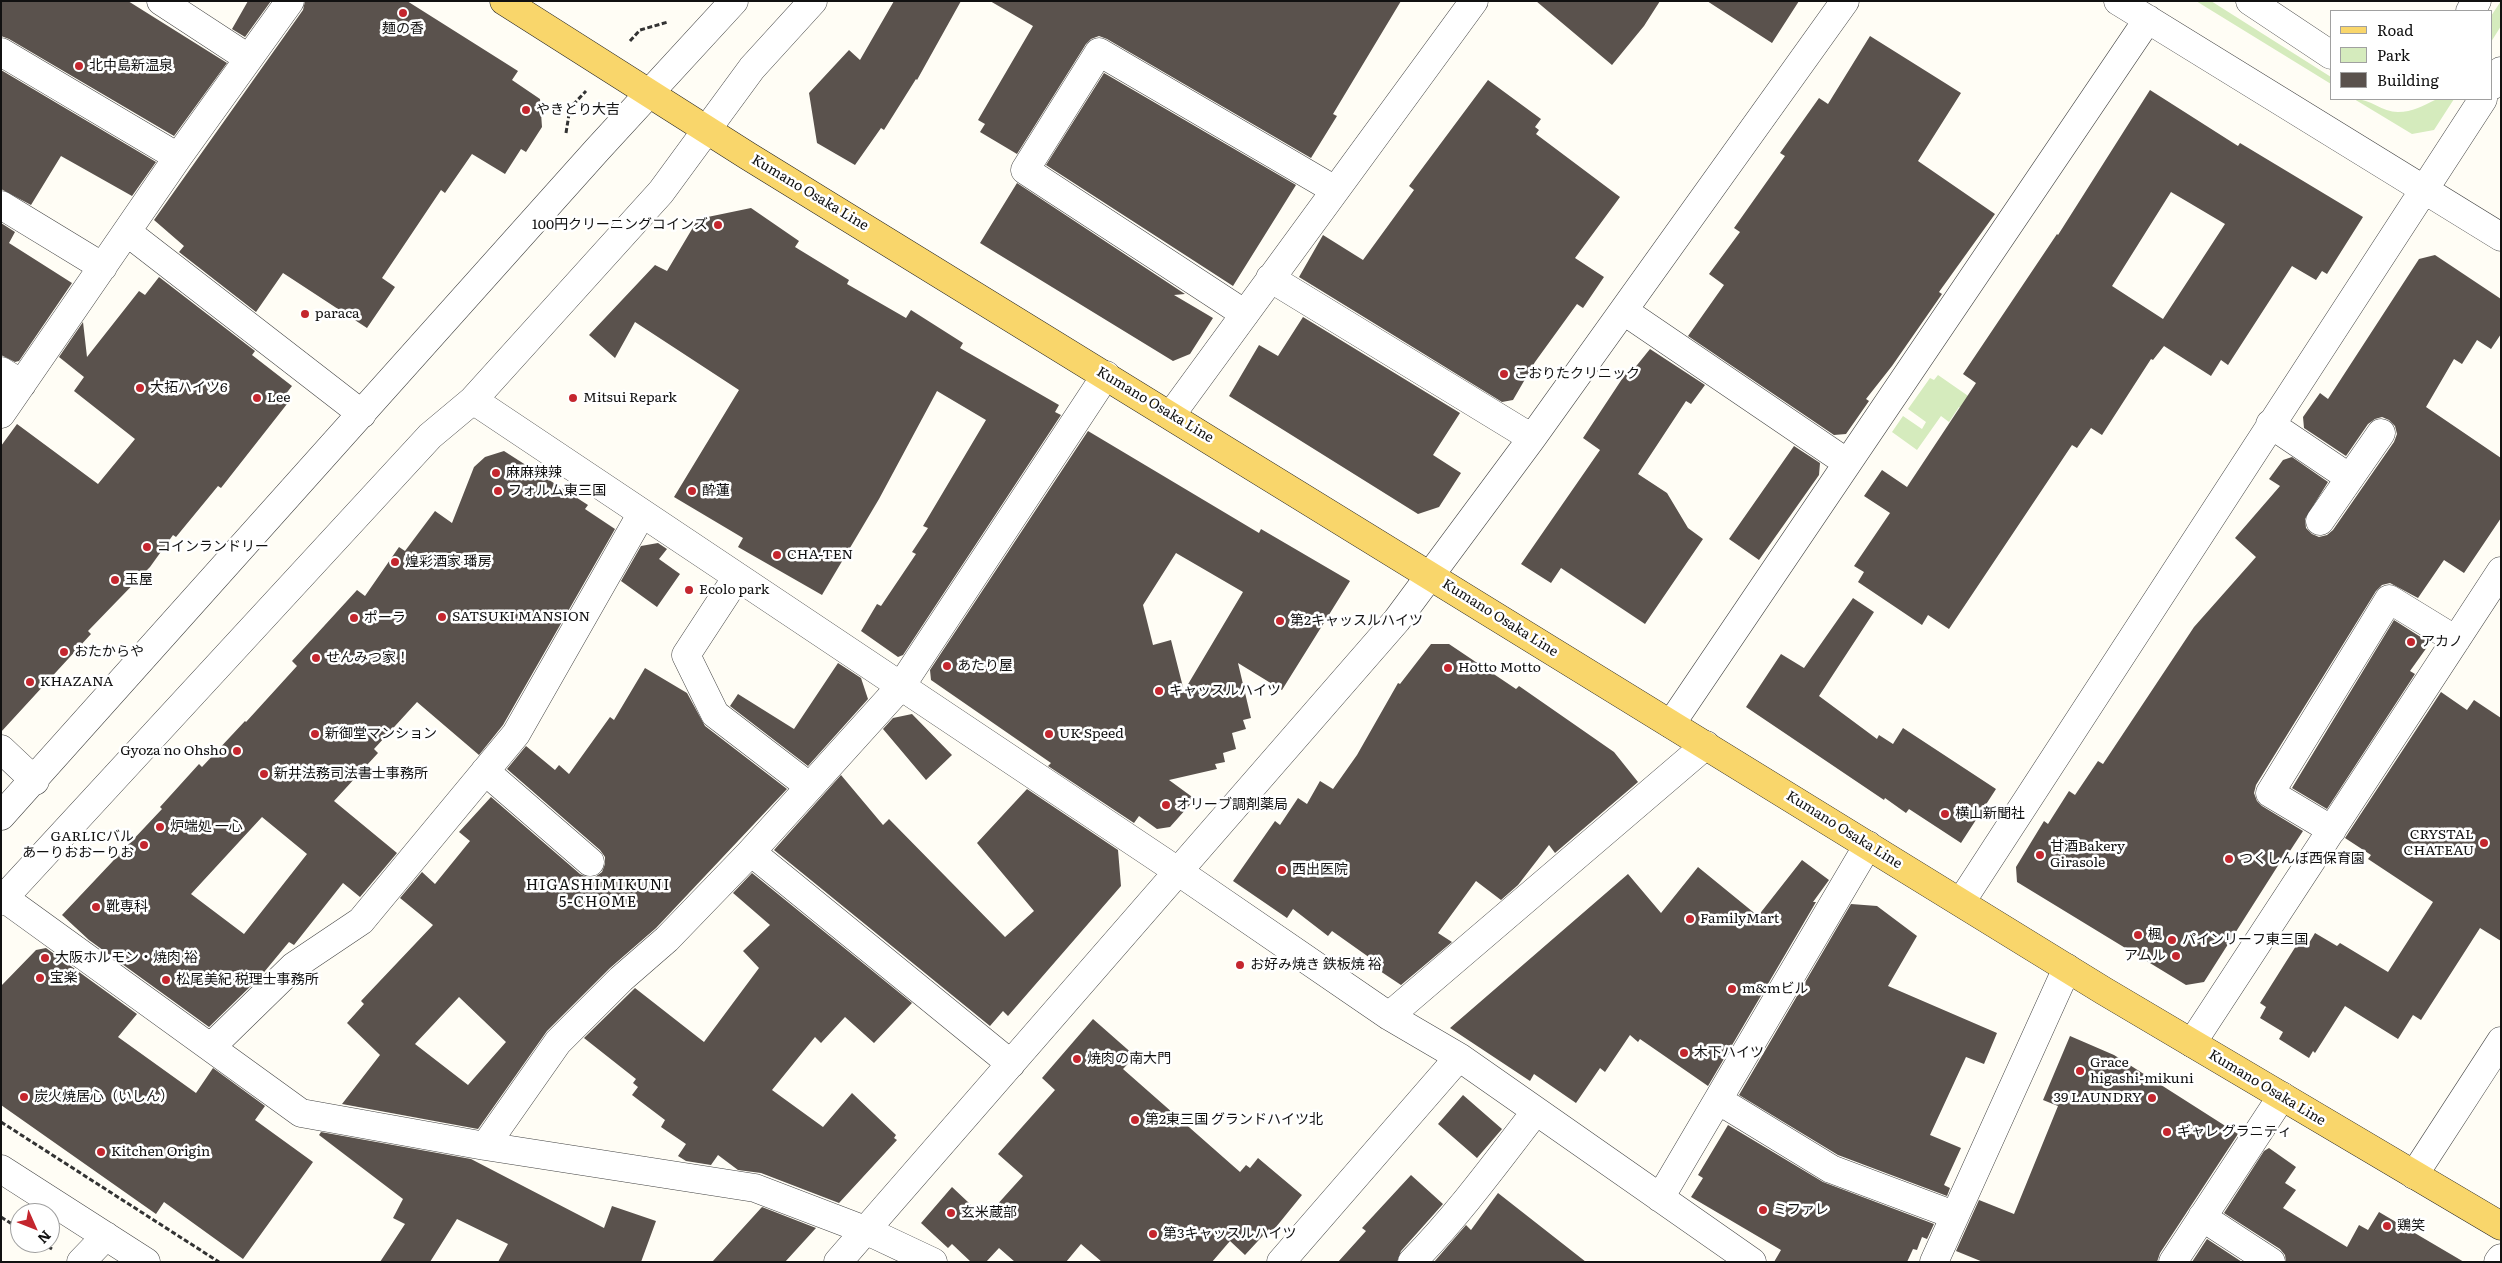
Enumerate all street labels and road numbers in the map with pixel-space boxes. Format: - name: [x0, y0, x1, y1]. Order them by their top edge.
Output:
- street label: Kumano Osaka Line: [749, 151, 871, 235]
- street label: Kumano Osaka Line: [1094, 363, 1216, 447]
- street label: Kumano Osaka Line: [1439, 576, 1561, 660]
- street label: Kumano Osaka Line: [1783, 788, 1905, 872]
- street label: Kumano Osaka Line: [2206, 1046, 2328, 1130]

